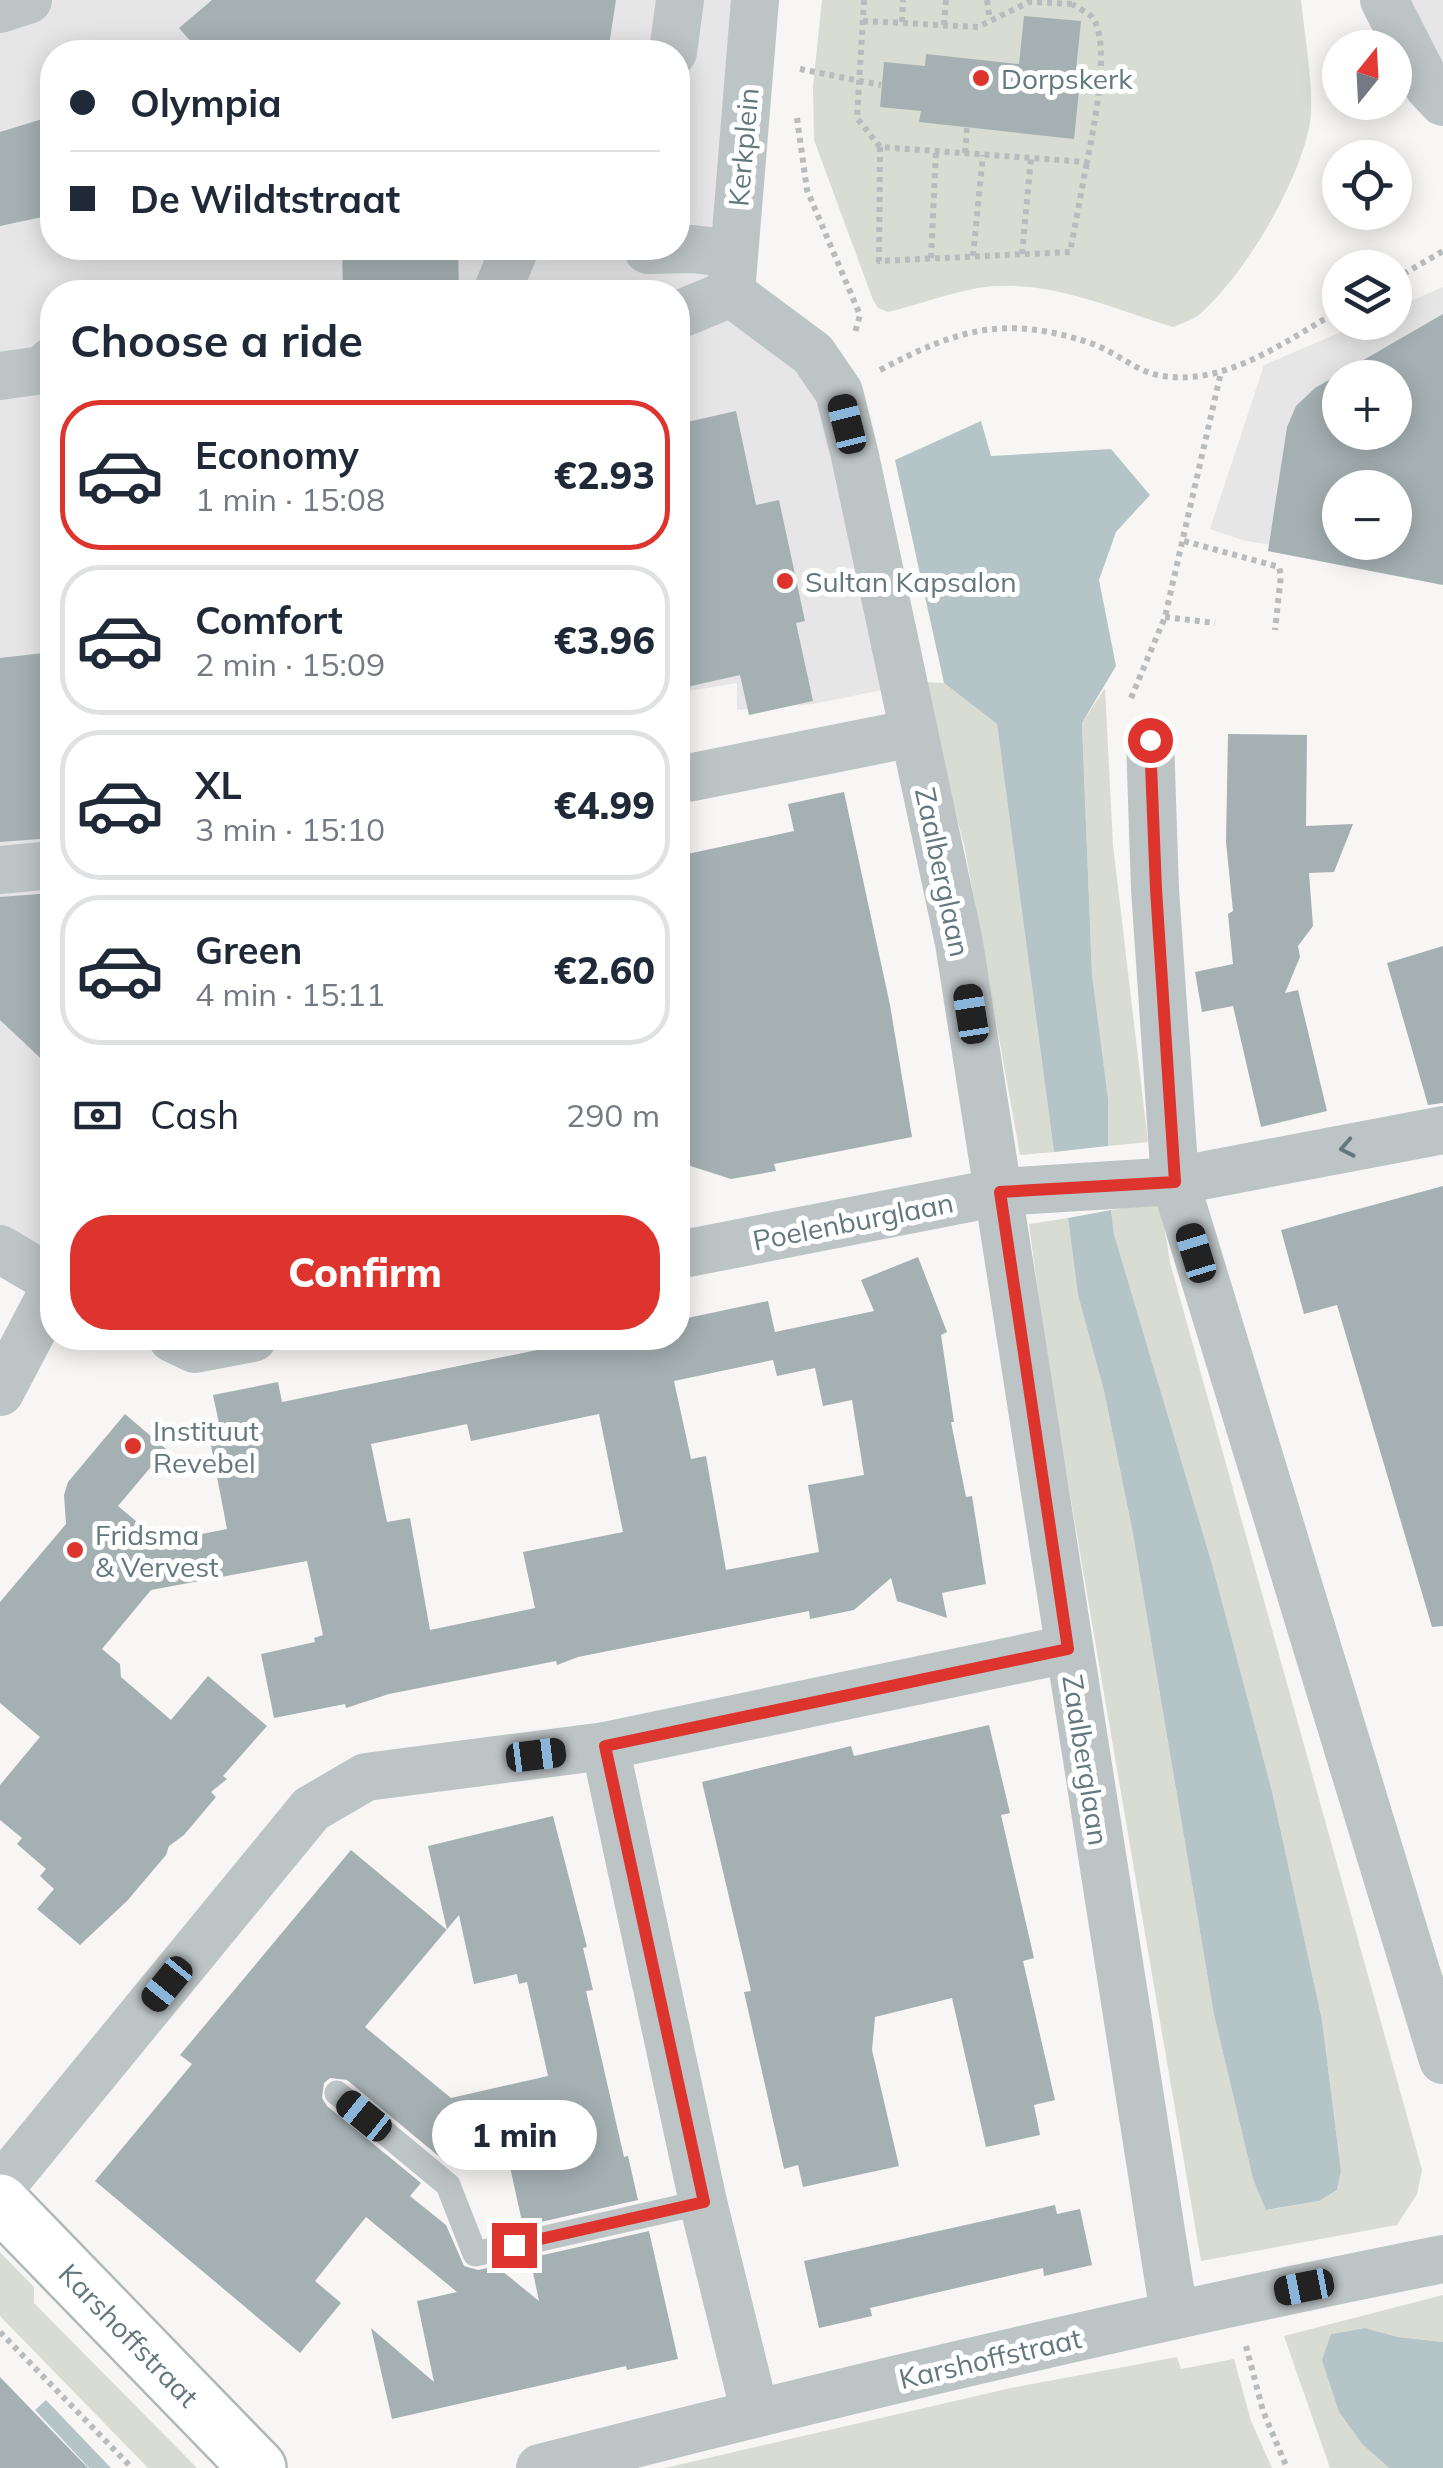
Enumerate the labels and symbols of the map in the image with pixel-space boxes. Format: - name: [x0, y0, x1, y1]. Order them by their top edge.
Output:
- north arrow: [1322, 30, 1412, 120]
- place label: Dorpskerk: [1001, 61, 1133, 96]
- marker: Dorpskerk: [970, 67, 992, 89]
- street label: Kerkplein: [720, 86, 766, 208]
- car: [825, 391, 869, 457]
- place label: Sultan Kapsalon: [805, 564, 1017, 599]
- marker: Sultan Kapsalon: [774, 570, 796, 592]
- route start: [1128, 718, 1173, 763]
- street label: Zaalberglaan: [908, 784, 978, 960]
- car: [951, 982, 991, 1046]
- one-way arrow: [1339, 1137, 1356, 1158]
- street label: Poelenburglaan: [750, 1184, 956, 1258]
- car: [1173, 1220, 1219, 1286]
- place label: Instituut Revebel: [153, 1413, 259, 1480]
- marker: Instituut Revebel: [122, 1435, 144, 1457]
- place label: Fridsma & Vervest: [95, 1517, 219, 1584]
- marker: Fridsma & Vervest: [64, 1539, 86, 1561]
- street label: Zaalberglaan: [1055, 1672, 1117, 1848]
- car: [504, 1736, 568, 1774]
- car: [136, 1951, 198, 2017]
- car: [331, 2085, 397, 2147]
- callout: 1 min: [432, 2100, 596, 2170]
- route end: [492, 2223, 537, 2268]
- street label: Karshoffstraat: [52, 2256, 206, 2414]
- car: [1272, 2267, 1336, 2307]
- street label: Karshoffstraat: [895, 2320, 1085, 2396]

